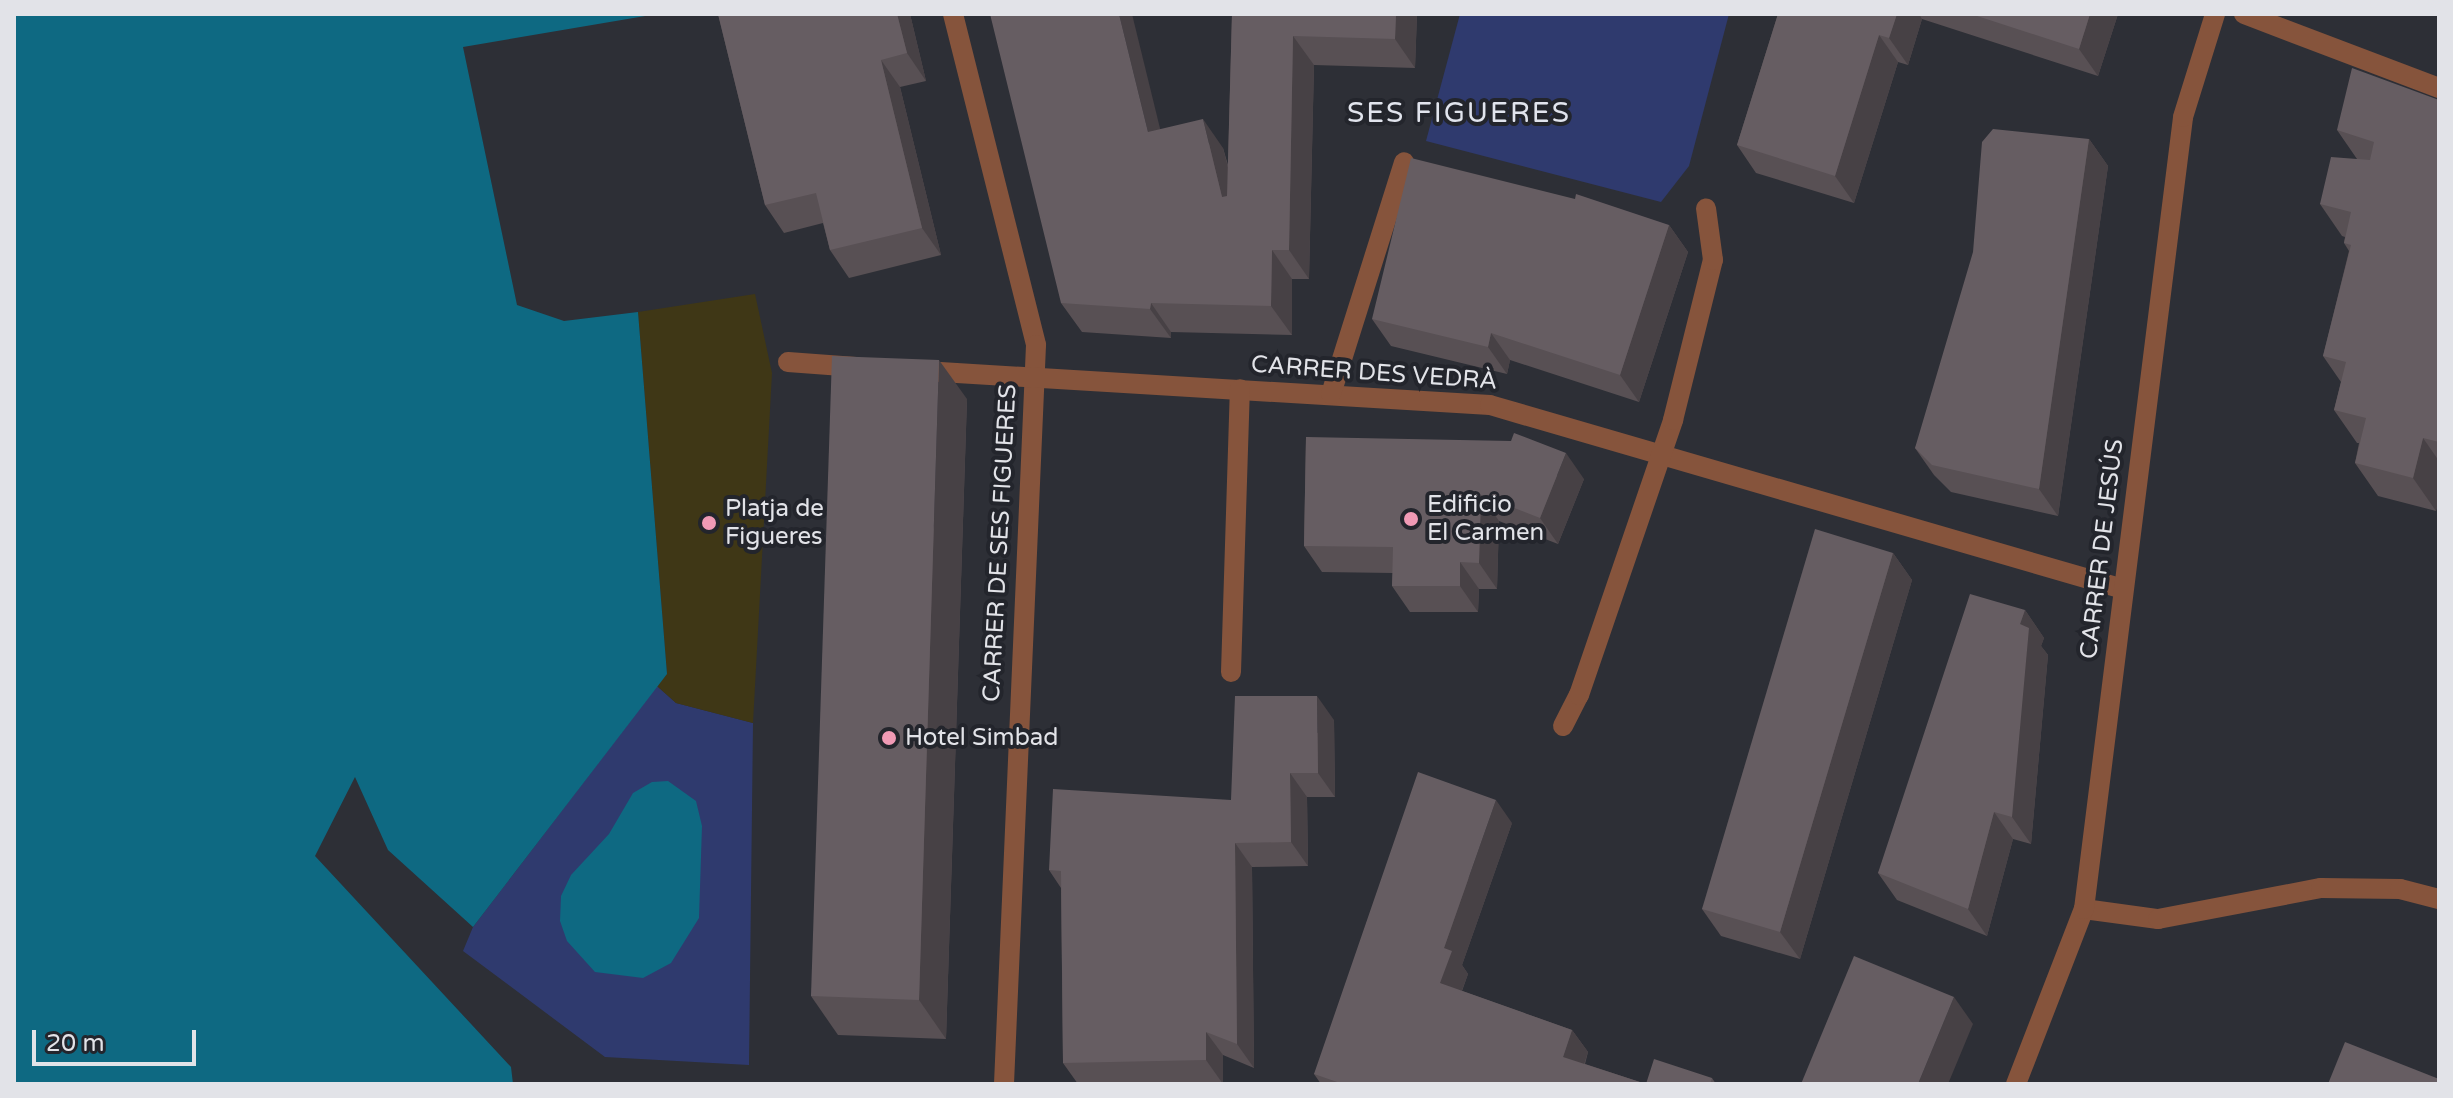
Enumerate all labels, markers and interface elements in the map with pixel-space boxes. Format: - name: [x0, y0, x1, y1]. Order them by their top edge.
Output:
- district label: SES FIGUERES: [1347, 96, 1571, 130]
- street label: CARRER DES VEDRÀ: [1250, 350, 1498, 396]
- street label: CARRER DE SES FIGUERES: [977, 383, 1023, 703]
- street label: CARRER DE JESÚS: [2074, 437, 2130, 661]
- place label: Edificio El Carmen: [1427, 491, 1544, 547]
- place label: Platja de Figueres: [725, 495, 824, 551]
- marker: Edificio El Carmen: [1402, 510, 1420, 528]
- marker: Platja de Figueres: [700, 514, 718, 532]
- place label: Hotel Simbad: [905, 724, 1058, 752]
- marker: Hotel Simbad: [880, 729, 898, 747]
- scale bar: [36, 1014, 200, 1064]
- text: 20 m: [46, 1029, 104, 1058]

